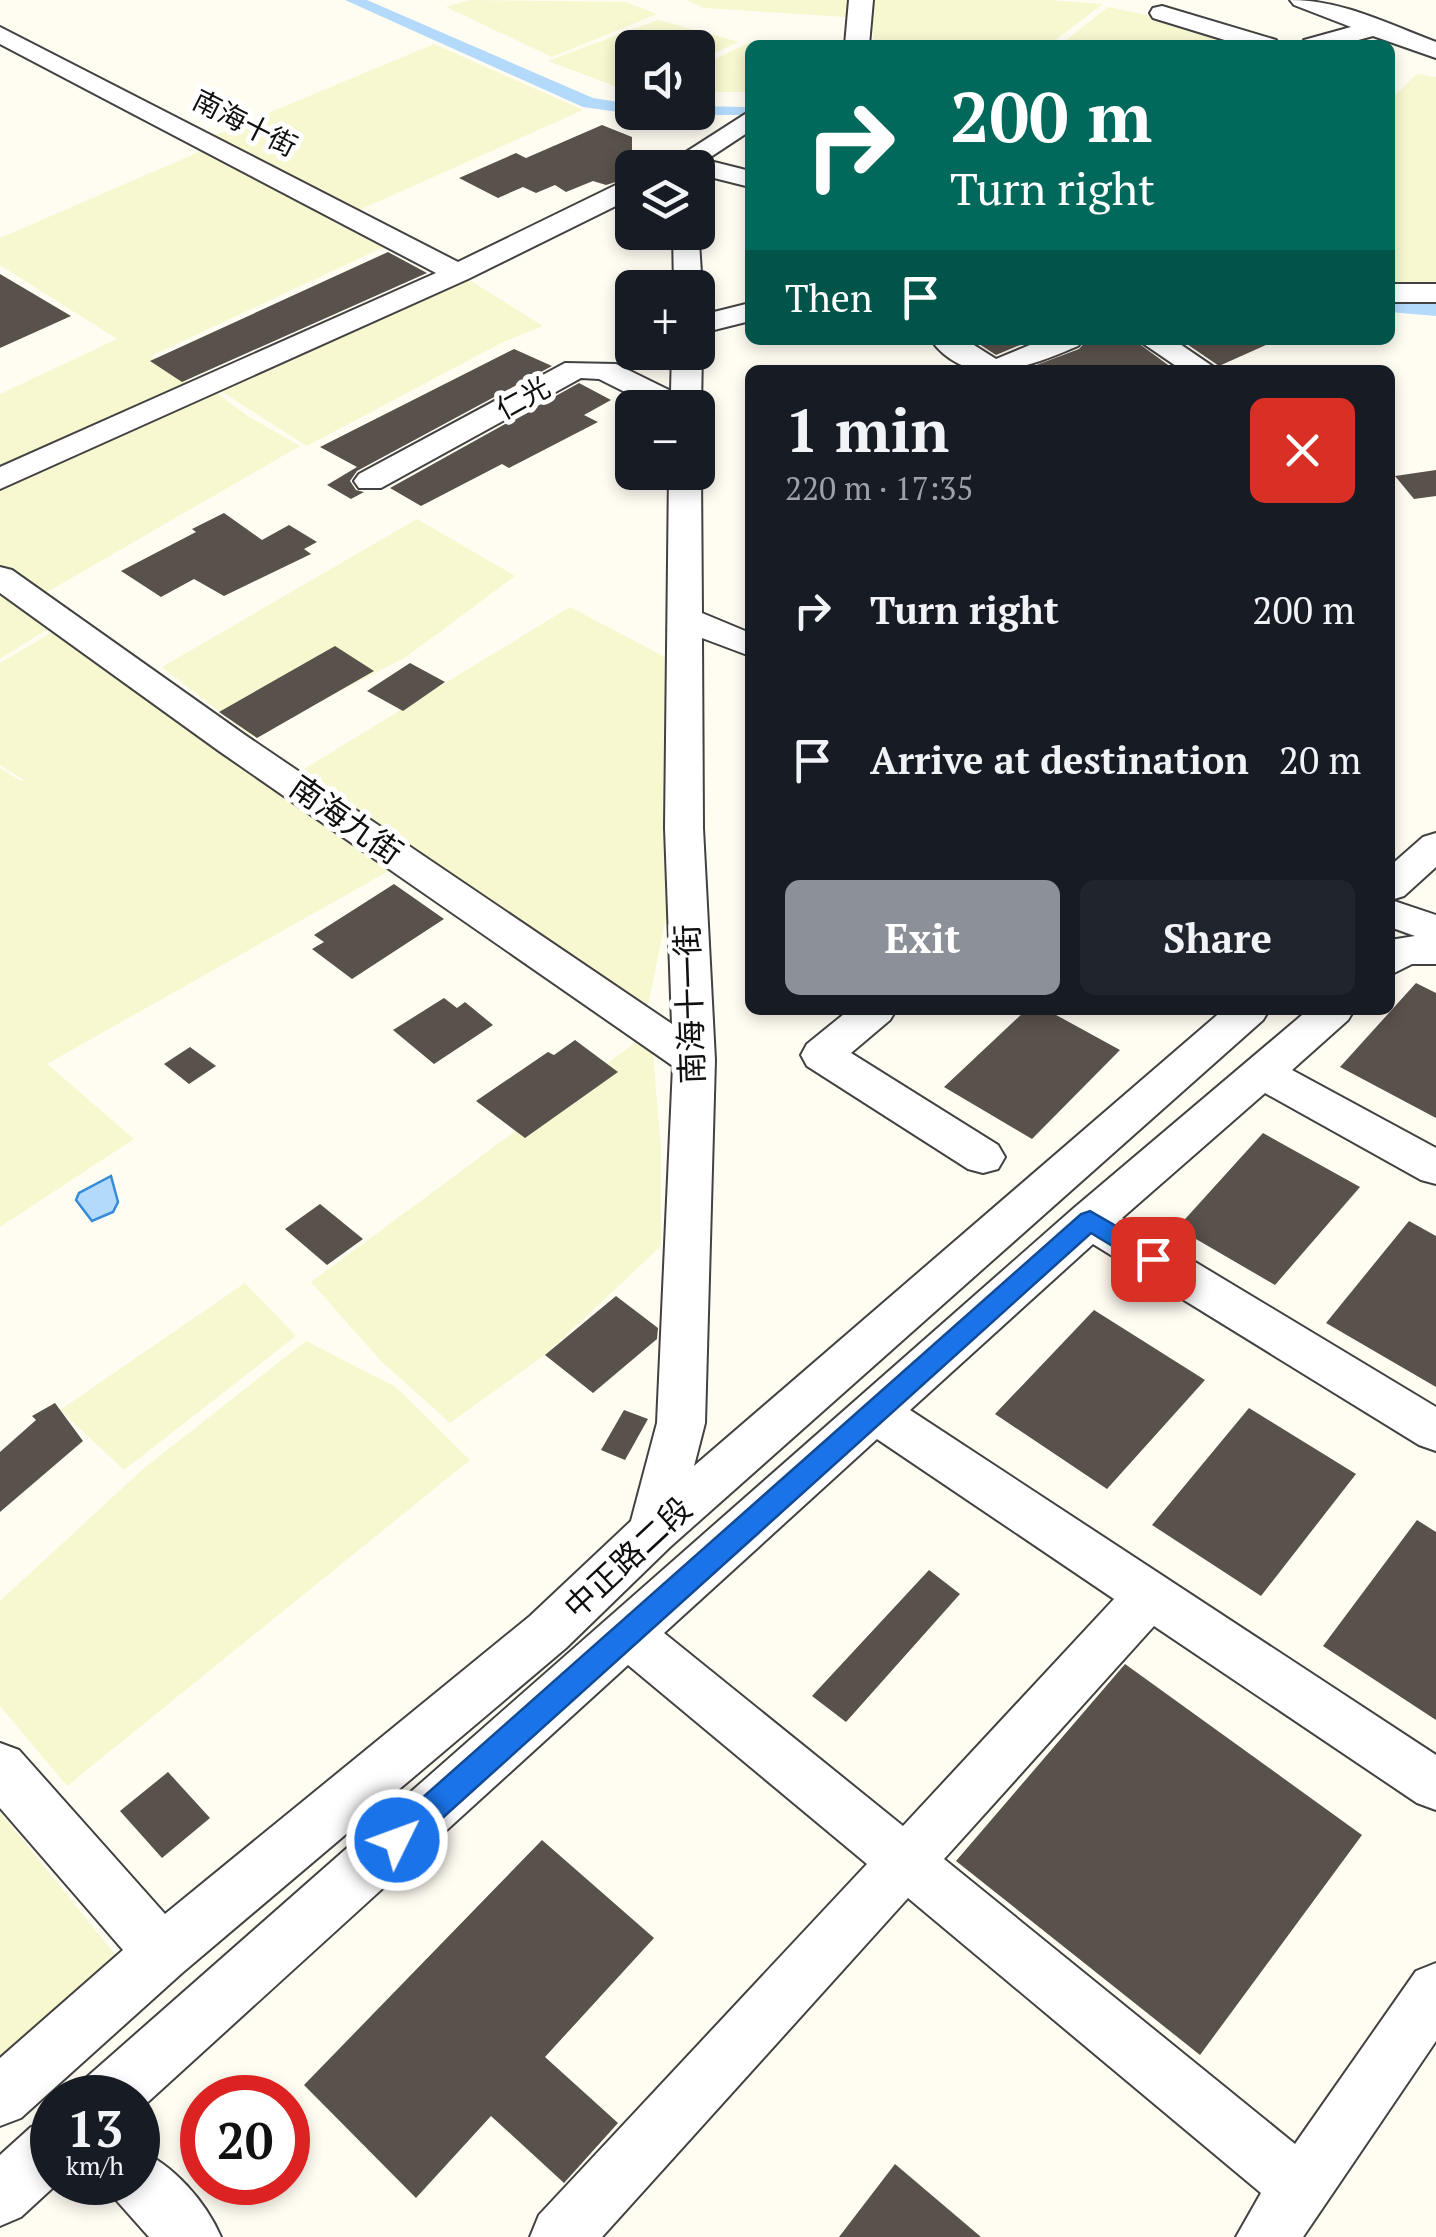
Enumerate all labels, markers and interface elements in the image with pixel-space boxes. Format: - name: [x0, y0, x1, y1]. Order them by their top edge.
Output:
- map controls: [615, 30, 715, 490]
- button: sound: [615, 30, 715, 130]
- text: 200 m: [950, 69, 1152, 162]
- icon: right: [785, 80, 915, 210]
- street label: 南海十街: [187, 81, 304, 164]
- button: layers: [615, 150, 715, 250]
- text: Turn right: [950, 158, 1155, 218]
- button: +: [615, 270, 715, 370]
- icon: arrive: [893, 270, 948, 325]
- text: Then: [785, 273, 873, 323]
- street label: 仁光: [489, 368, 556, 427]
- button: −: [615, 390, 715, 490]
- text: 1 min: [785, 390, 949, 469]
- button: close: [1250, 398, 1355, 503]
- text: 220 m · 17:35: [785, 467, 973, 509]
- icon: right: [785, 583, 840, 638]
- text: Turn right: [870, 585, 1059, 635]
- text: 200 m: [1252, 585, 1355, 635]
- icon: arrive: [785, 733, 840, 788]
- text: Arrive at destination: [870, 735, 1249, 785]
- text: 20 m: [1279, 735, 1361, 785]
- street label: 南海九街: [282, 765, 411, 873]
- button: Exit: [785, 880, 1060, 995]
- button: Share: [1080, 880, 1355, 995]
- street label: 南海十一街: [665, 923, 713, 1085]
- pin: [1111, 1217, 1196, 1302]
- icon: arrive: [1126, 1232, 1181, 1287]
- street label: 中正路二段: [554, 1487, 700, 1627]
- position arrow: [345, 1788, 449, 1892]
- speed limit sign: 20: [180, 2075, 310, 2205]
- text: 13: [67, 2095, 123, 2161]
- text: km/h: [66, 2149, 124, 2182]

